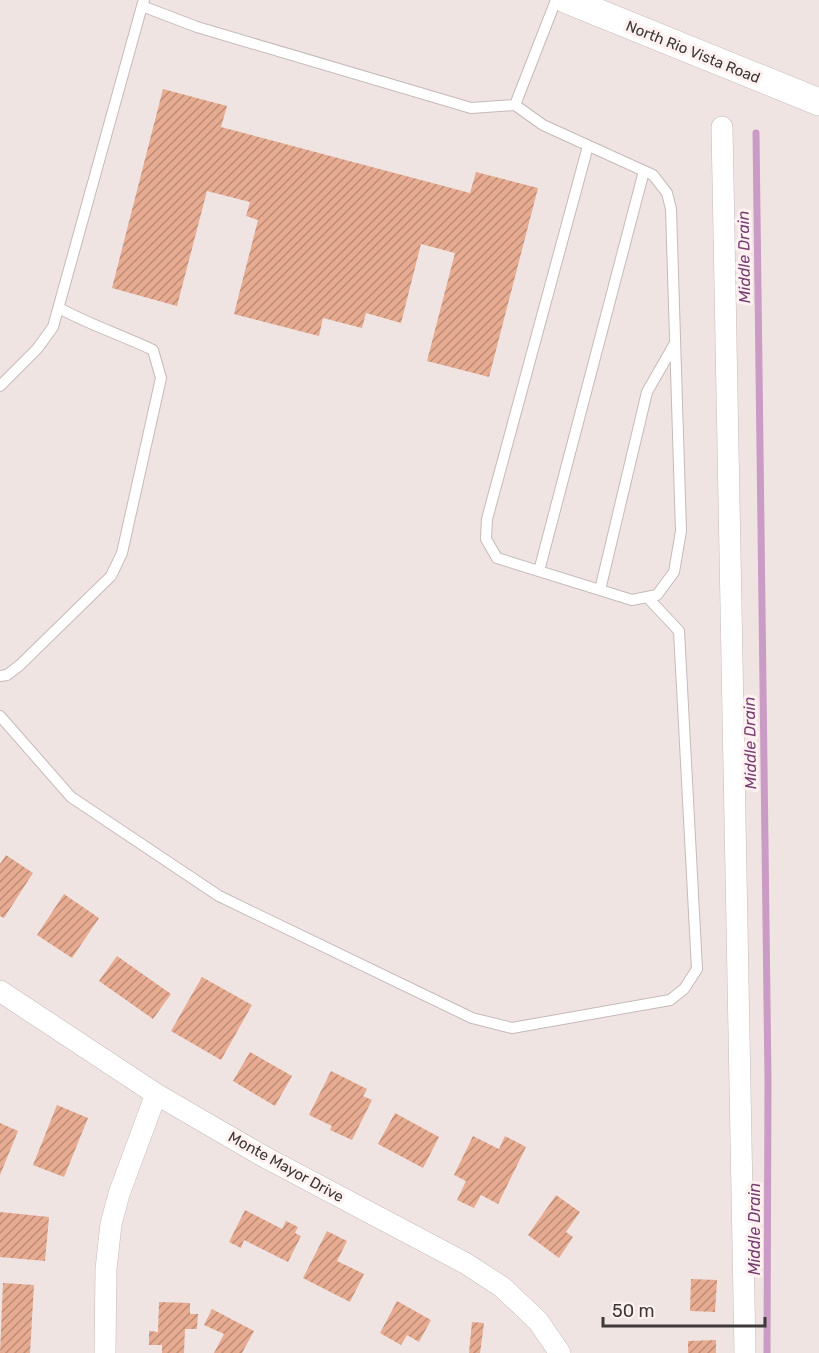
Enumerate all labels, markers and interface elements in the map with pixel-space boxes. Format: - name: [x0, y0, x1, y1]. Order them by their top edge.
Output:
- street label: North Rio Vista Road: [623, 17, 763, 87]
- water label: Middle Drain: [734, 211, 754, 303]
- water label: Middle Drain: [740, 697, 760, 789]
- street label: Monte Mayor Drive: [225, 1128, 347, 1206]
- water label: Middle Drain: [745, 1183, 764, 1275]
- scale bar: [603, 1290, 765, 1328]
- text: 50 m: [612, 1300, 655, 1322]

